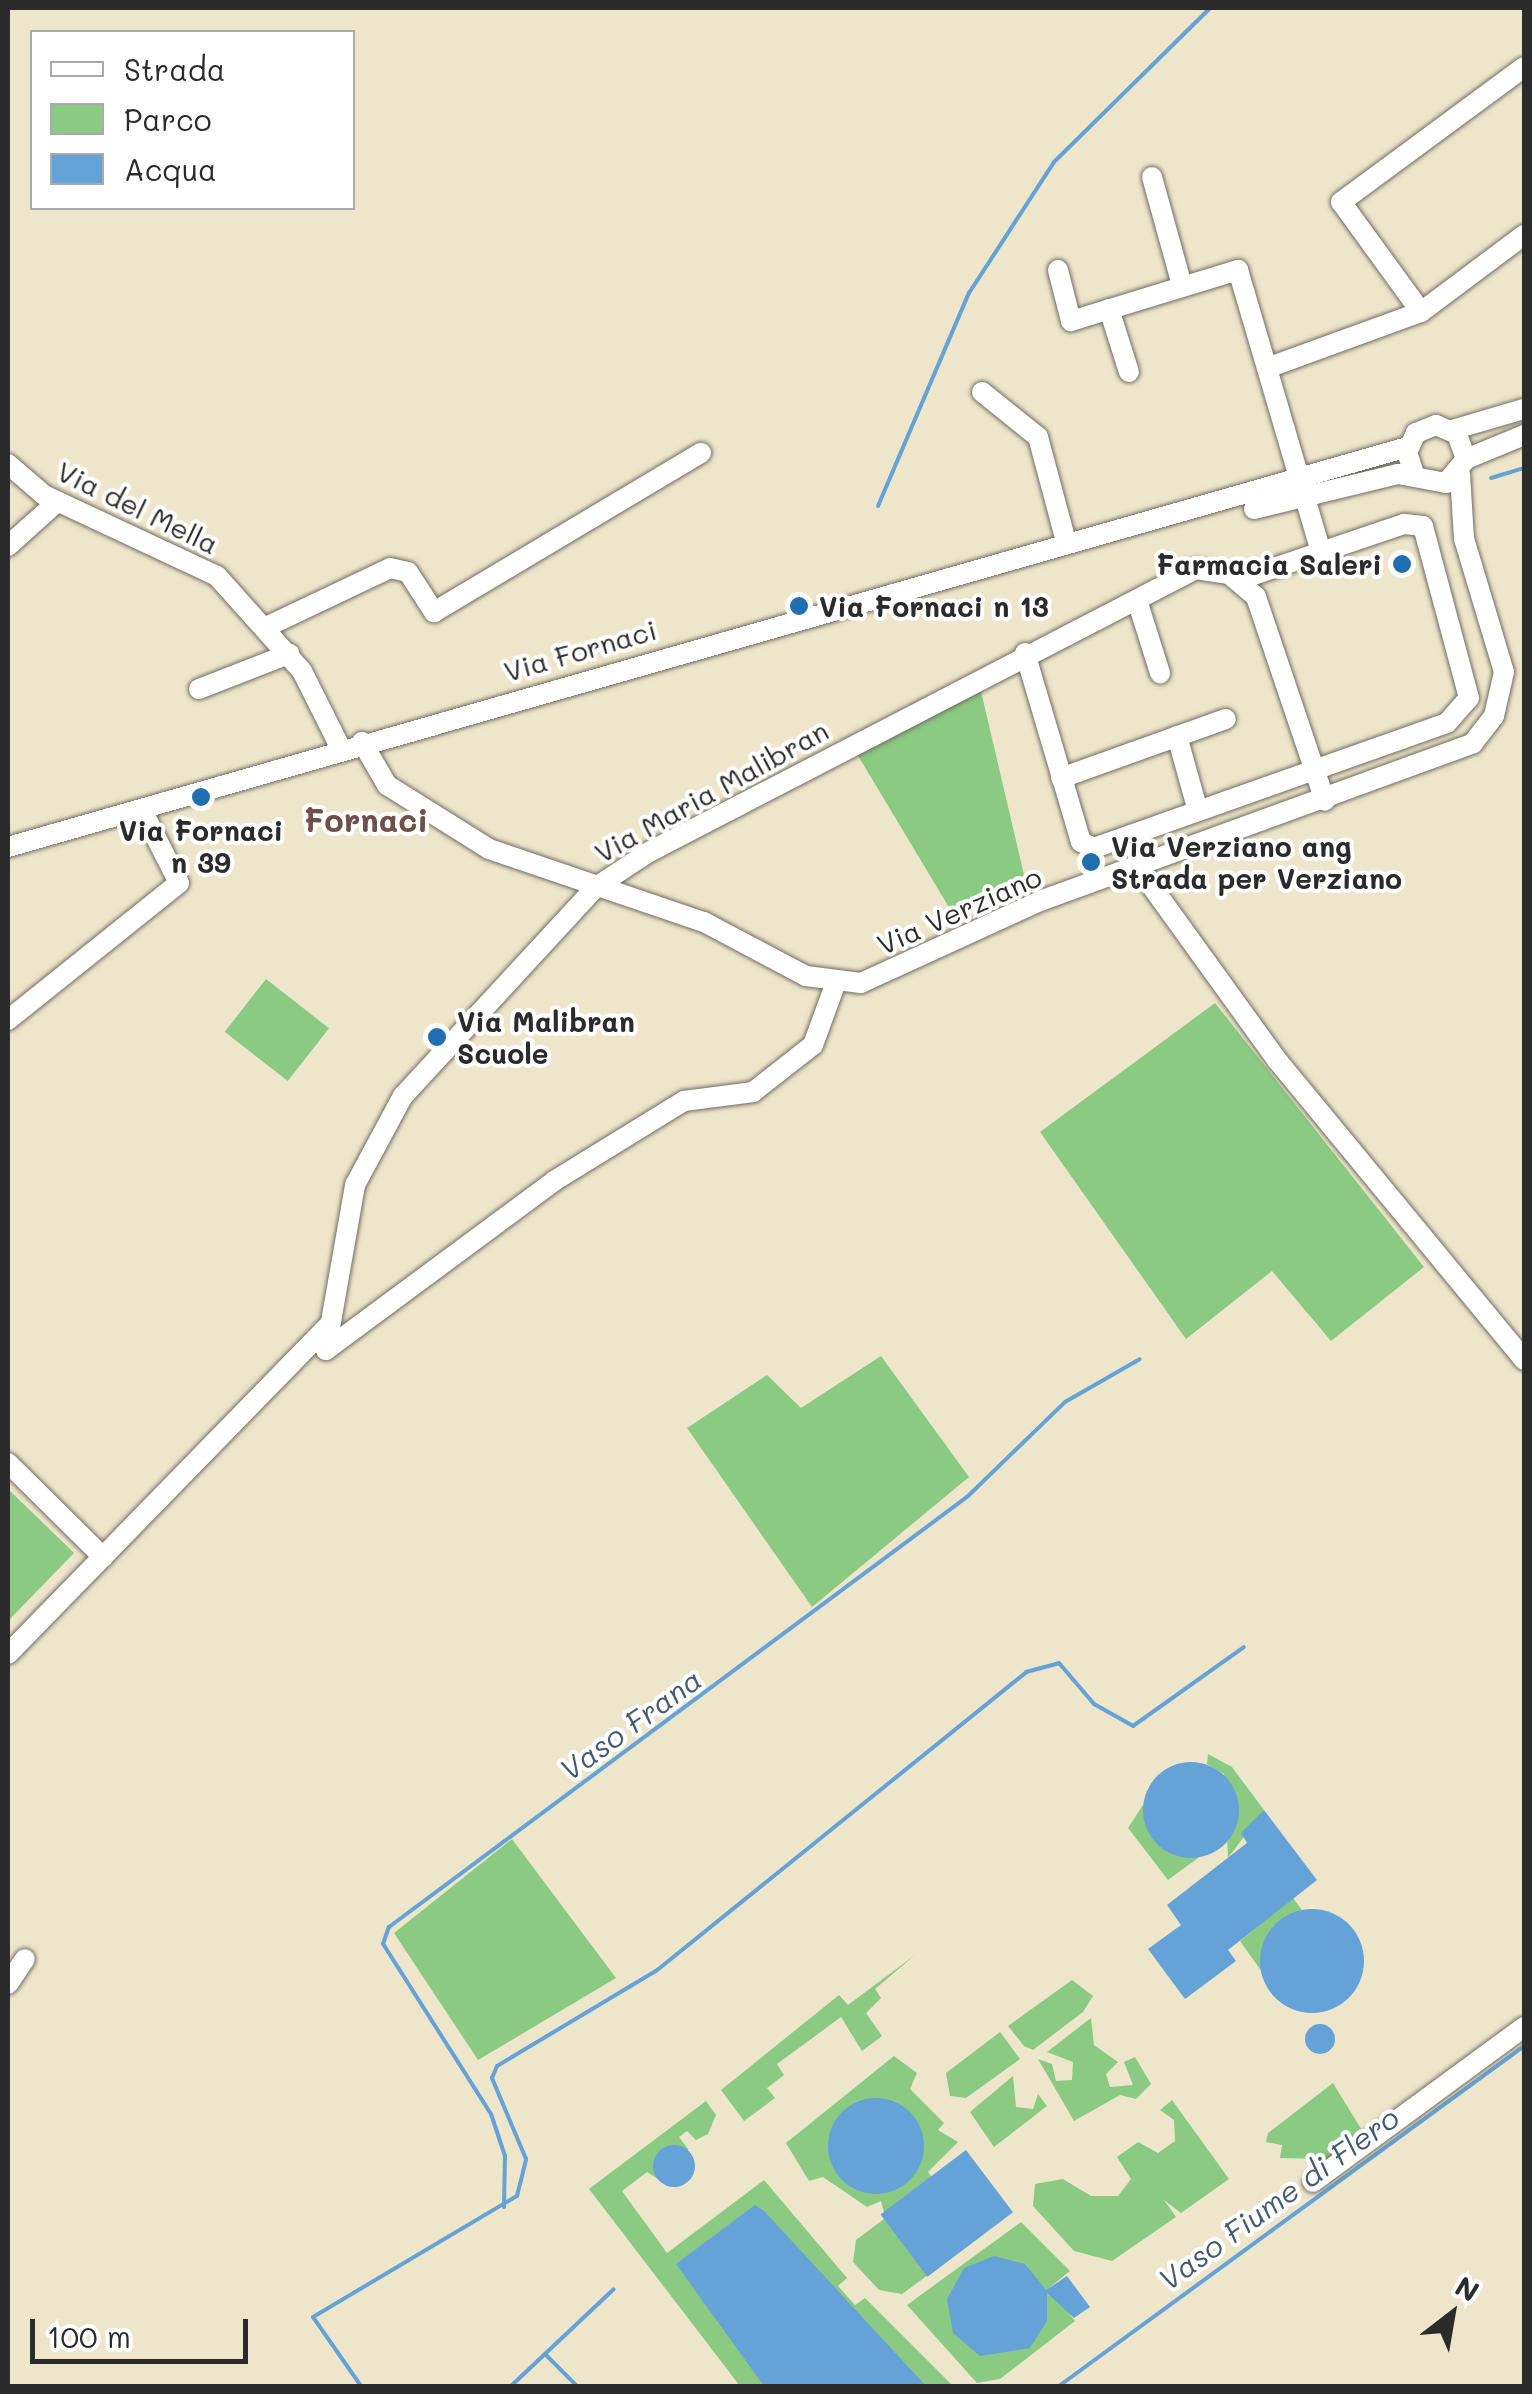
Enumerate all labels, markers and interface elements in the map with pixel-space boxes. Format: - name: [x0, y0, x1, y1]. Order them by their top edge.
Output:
- legend: [30, 30, 355, 210]
- text: Strada: [124, 49, 226, 89]
- text: Parco: [124, 99, 212, 139]
- text: Acqua: [124, 149, 217, 189]
- street label: Via del Mella: [52, 453, 224, 561]
- place label: Farmacia Saleri: [1156, 547, 1382, 581]
- marker: Farmacia Saleri: [1391, 553, 1413, 575]
- place label: Via Fornaci n 13: [819, 589, 1049, 623]
- marker: Via Fornaci n 13: [788, 595, 810, 617]
- street label: Via Fornaci: [500, 612, 660, 688]
- street label: Via Maria Malibran: [588, 713, 834, 869]
- marker: Via Fornaci n 39: [190, 786, 212, 808]
- district label: Fornaci: [304, 800, 428, 838]
- place label: Via Fornaci n 39: [119, 813, 283, 879]
- place label: Via Verziano ang Strada per Verziano: [1111, 829, 1402, 895]
- marker: Via Verziano ang Strada per Verziano: [1080, 851, 1102, 873]
- street label: Via Verziano: [872, 859, 1046, 961]
- place label: Via Malibran Scuole: [457, 1004, 635, 1070]
- marker: Via Malibran Scuole: [426, 1026, 448, 1048]
- water label: Vaso Frana: [552, 1660, 708, 1788]
- water label: Vaso Fiume di Flero: [1151, 2099, 1405, 2297]
- north arrow: [1402, 2264, 1502, 2364]
- text: N: [1449, 2267, 1486, 2309]
- scale bar: [35, 2299, 252, 2361]
- text: 100 m: [47, 2316, 131, 2356]

